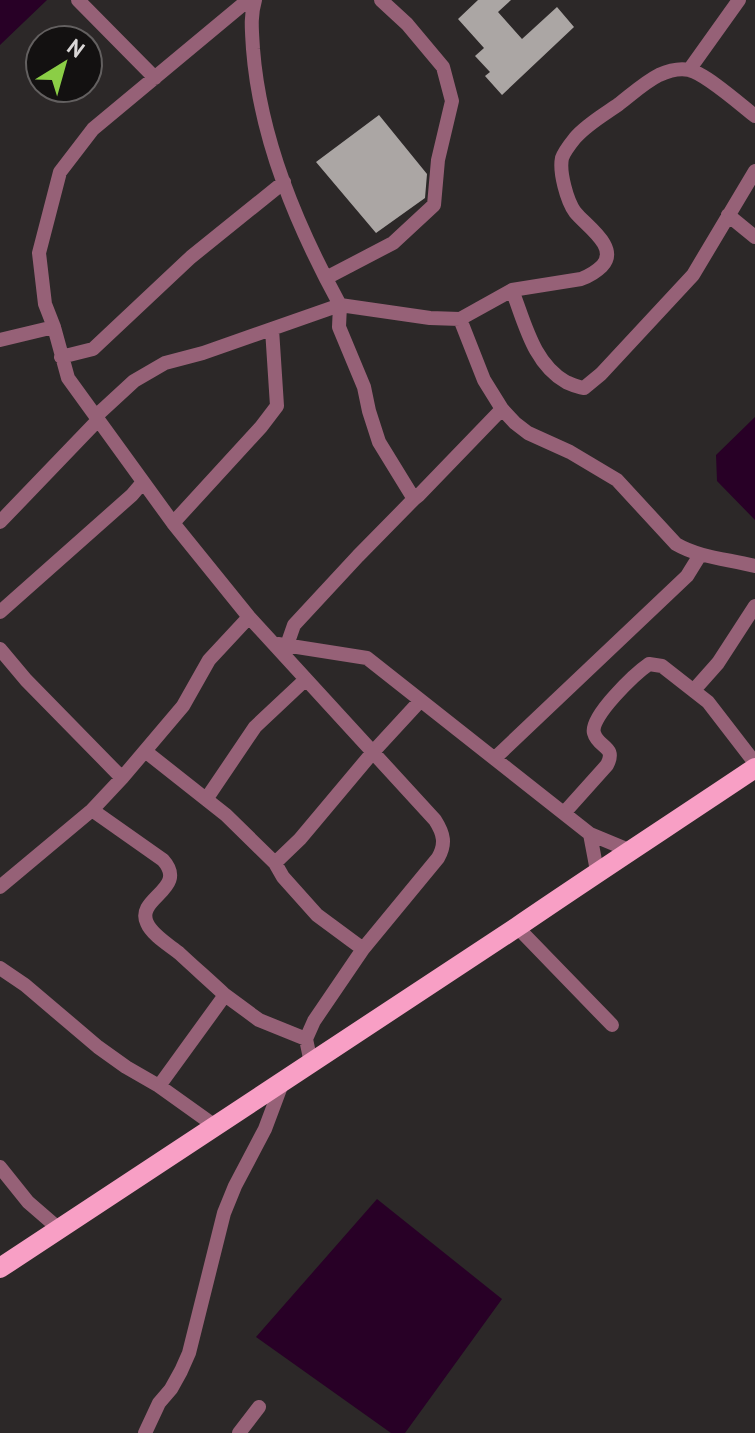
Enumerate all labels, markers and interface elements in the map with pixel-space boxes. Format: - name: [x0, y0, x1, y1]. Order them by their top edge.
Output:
- north arrow: [24, 24, 104, 104]
- text: N: [62, 32, 90, 64]

